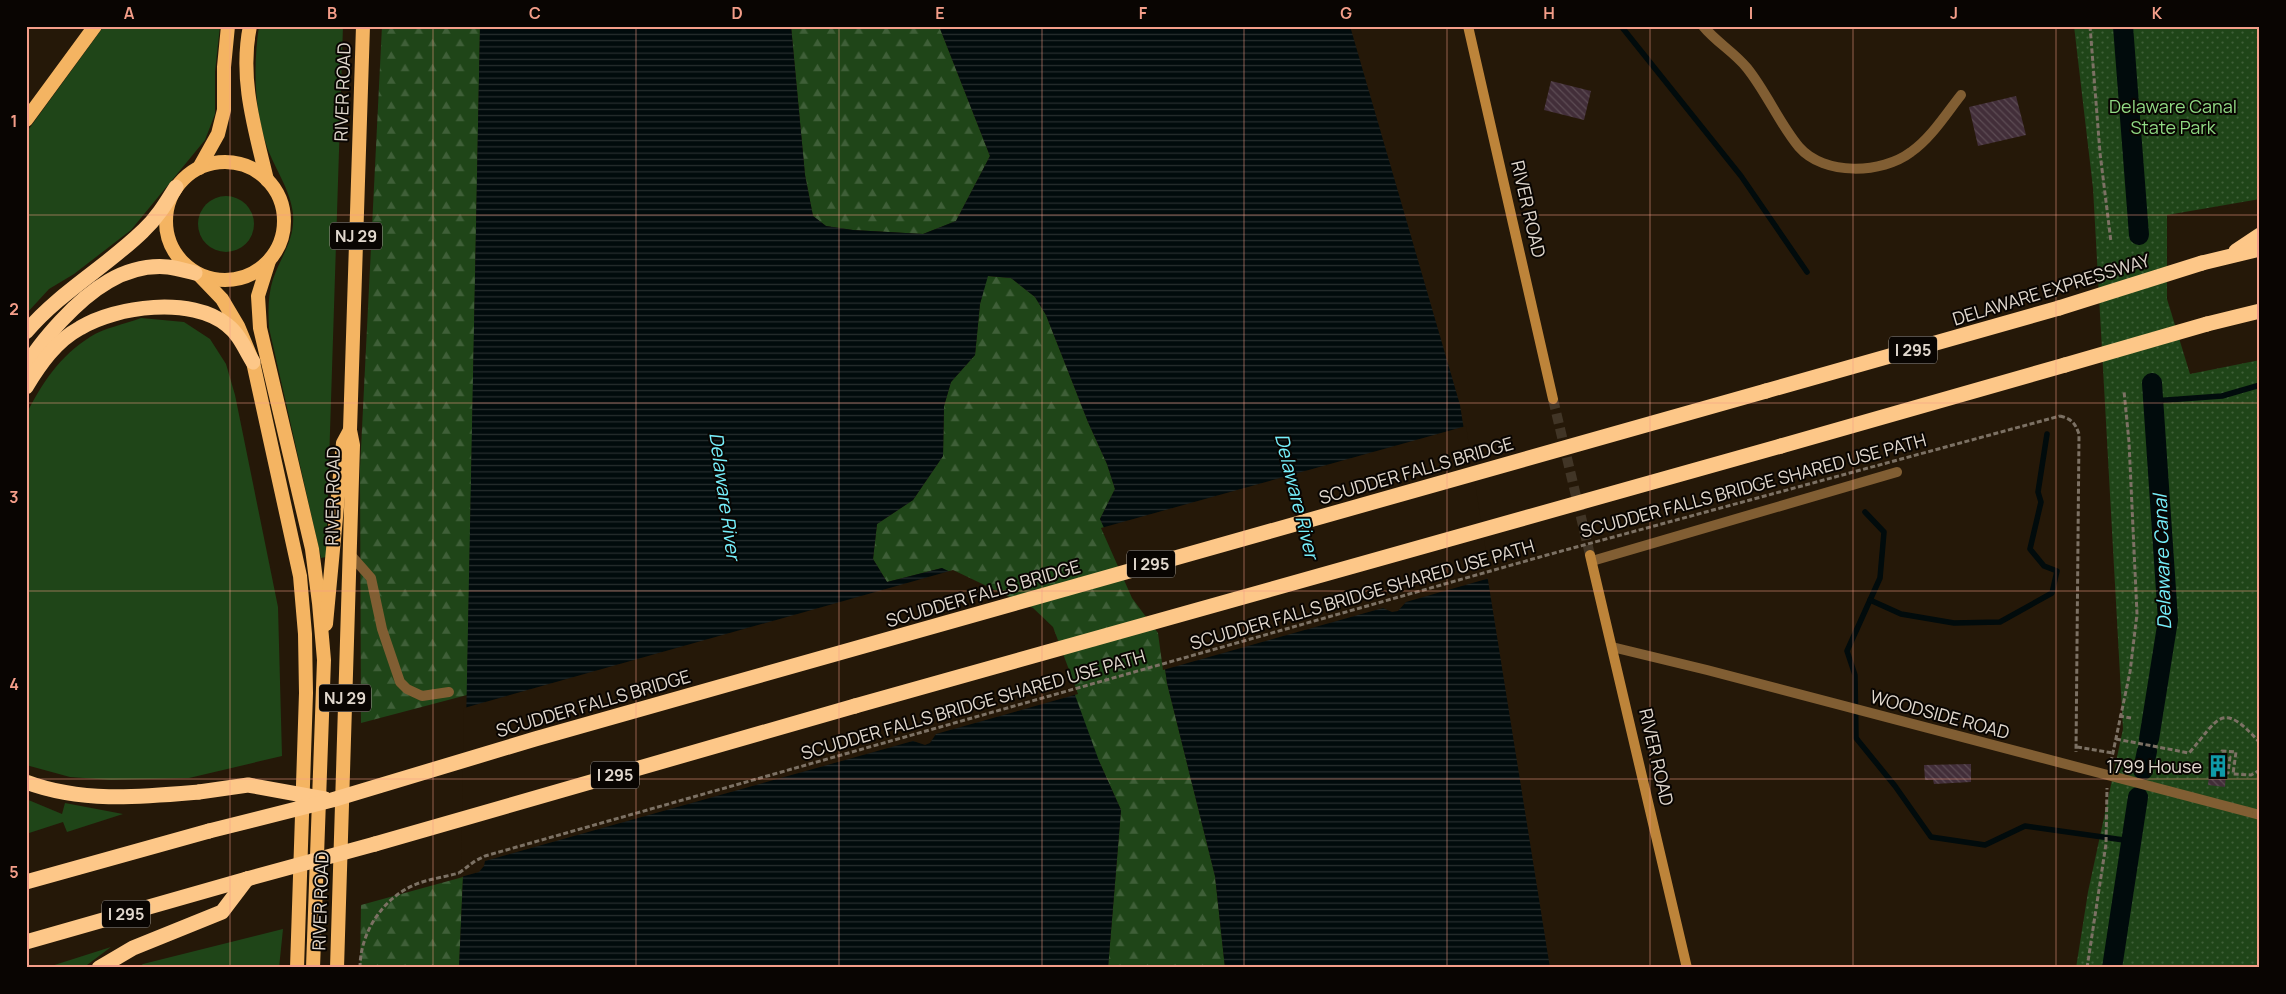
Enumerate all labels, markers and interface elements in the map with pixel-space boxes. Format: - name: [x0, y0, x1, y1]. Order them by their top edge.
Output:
- text: A: [124, 2, 135, 24]
- text: B: [327, 2, 337, 24]
- text: C: [529, 2, 541, 24]
- text: D: [731, 2, 743, 24]
- text: E: [935, 2, 945, 24]
- text: F: [1139, 2, 1148, 24]
- text: G: [1340, 2, 1352, 24]
- text: H: [1543, 2, 1555, 24]
- text: I: [1749, 2, 1753, 24]
- text: J: [1950, 2, 1958, 24]
- text: K: [2152, 2, 2163, 24]
- street label: RIVER ROAD: [328, 42, 356, 142]
- park label: Delaware Canal State Park: [2109, 94, 2237, 139]
- text: 1: [10, 110, 18, 132]
- street label: RIVER ROAD: [1506, 158, 1552, 260]
- road number: NJ 29: [330, 222, 382, 250]
- street label: DELAWARE EXPRESSWAY: [1949, 247, 2154, 330]
- text: 2: [9, 298, 19, 320]
- road number: I 295: [1889, 336, 1937, 364]
- street label: SCUDDER FALLS BRIDGE SHARED USE PATH: [1577, 427, 1929, 543]
- water label: Delaware River: [703, 431, 747, 563]
- water label: Delaware River: [1269, 431, 1326, 563]
- street label: SCUDDER FALLS BRIDGE: [1316, 431, 1516, 509]
- street label: RIVER ROAD: [319, 446, 345, 546]
- text: 3: [9, 486, 19, 508]
- water label: Delaware Canal: [2147, 492, 2177, 630]
- street label: SCUDDER FALLS BRIDGE SHARED USE PATH: [1187, 533, 1537, 655]
- road number: I 295: [1127, 550, 1175, 578]
- street label: SCUDDER FALLS BRIDGE: [883, 554, 1083, 632]
- street label: SCUDDER FALLS BRIDGE SHARED USE PATH: [798, 643, 1148, 765]
- street label: SCUDDER FALLS BRIDGE: [493, 664, 693, 742]
- text: 4: [9, 673, 19, 695]
- road number: NJ 29: [319, 684, 371, 711]
- street label: WOODSIDE ROAD: [1868, 684, 2012, 744]
- street label: RIVER ROAD: [1634, 706, 1680, 808]
- building icon: 1799 House: [2205, 753, 2231, 779]
- place label: 1799 House: [2106, 754, 2202, 778]
- road number: I 295: [591, 762, 639, 788]
- street label: RIVER ROAD: [306, 851, 334, 951]
- text: 5: [9, 861, 19, 883]
- road number: I 295: [102, 901, 150, 928]

